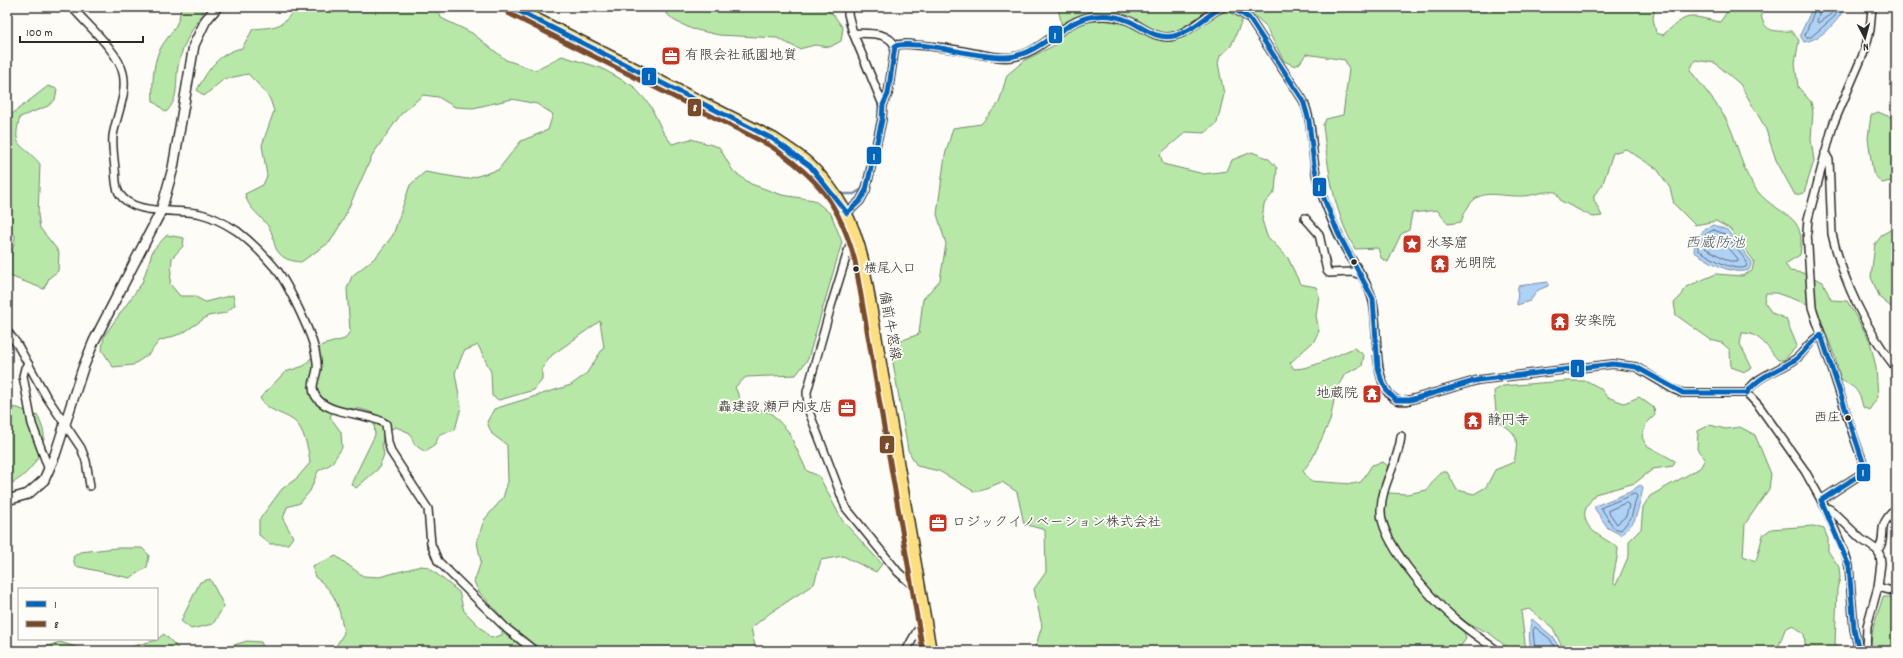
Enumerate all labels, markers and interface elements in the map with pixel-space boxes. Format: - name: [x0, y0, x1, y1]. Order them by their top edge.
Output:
- scale bar: [20, 18, 143, 44]
- north arrow: [1845, 18, 1885, 58]
- text: 100 m: [26, 25, 53, 42]
- line badge: 1: [1048, 25, 1063, 44]
- text: 1: [1054, 29, 1056, 45]
- text: N: [1862, 38, 1869, 54]
- office icon: 有限会社祇園地質: [660, 45, 682, 67]
- place label: 有限会社祇園地質: [685, 46, 797, 66]
- line badge: 1: [641, 67, 657, 86]
- text: 1: [648, 70, 650, 86]
- line badge: 8: [687, 98, 702, 117]
- text: 8: [693, 101, 698, 117]
- line badge: 1: [866, 146, 882, 165]
- text: 1: [873, 150, 875, 166]
- line badge: 1: [1312, 177, 1327, 197]
- text: 1: [1318, 181, 1320, 197]
- place icon: 水琴窟: [1401, 233, 1423, 255]
- water label: 西蔵防池: [1685, 233, 1746, 255]
- place label: 水琴窟: [1426, 234, 1468, 254]
- temple icon: 光明院: [1429, 253, 1451, 275]
- place label: 光明院: [1454, 254, 1496, 274]
- unlabelled marker: [1349, 257, 1359, 267]
- place label: 横尾入口: [864, 260, 916, 279]
- marker: 横尾入口: [851, 264, 861, 274]
- street label: 備前牛窓線: [873, 290, 905, 362]
- temple icon: 安楽院: [1549, 311, 1571, 333]
- place label: 安楽院: [1574, 312, 1616, 332]
- line badge: 1: [1570, 359, 1585, 378]
- text: 1: [1577, 362, 1579, 378]
- temple icon: 地蔵院: [1361, 383, 1383, 405]
- place label: 地蔵院: [1316, 384, 1358, 404]
- office icon: 轟建設 瀬戸内支店: [836, 397, 858, 419]
- place label: 轟建設 瀬戸内支店: [718, 398, 833, 418]
- place label: 西庄: [1814, 409, 1840, 428]
- temple icon: 静円寺: [1462, 410, 1484, 432]
- place label: 静円寺: [1487, 411, 1529, 431]
- marker: 西庄: [1843, 413, 1853, 423]
- line badge: 8: [879, 435, 895, 454]
- text: 8: [885, 439, 890, 455]
- line badge: 1: [1856, 463, 1871, 482]
- text: 1: [1862, 466, 1864, 482]
- office icon: ロジックイノベーション株式会社: [927, 512, 949, 534]
- place label: ロジックイノベーション株式会社: [952, 513, 1161, 533]
- legend: [18, 588, 158, 640]
- text: 1: [54, 597, 57, 614]
- text: 8: [54, 617, 59, 634]

